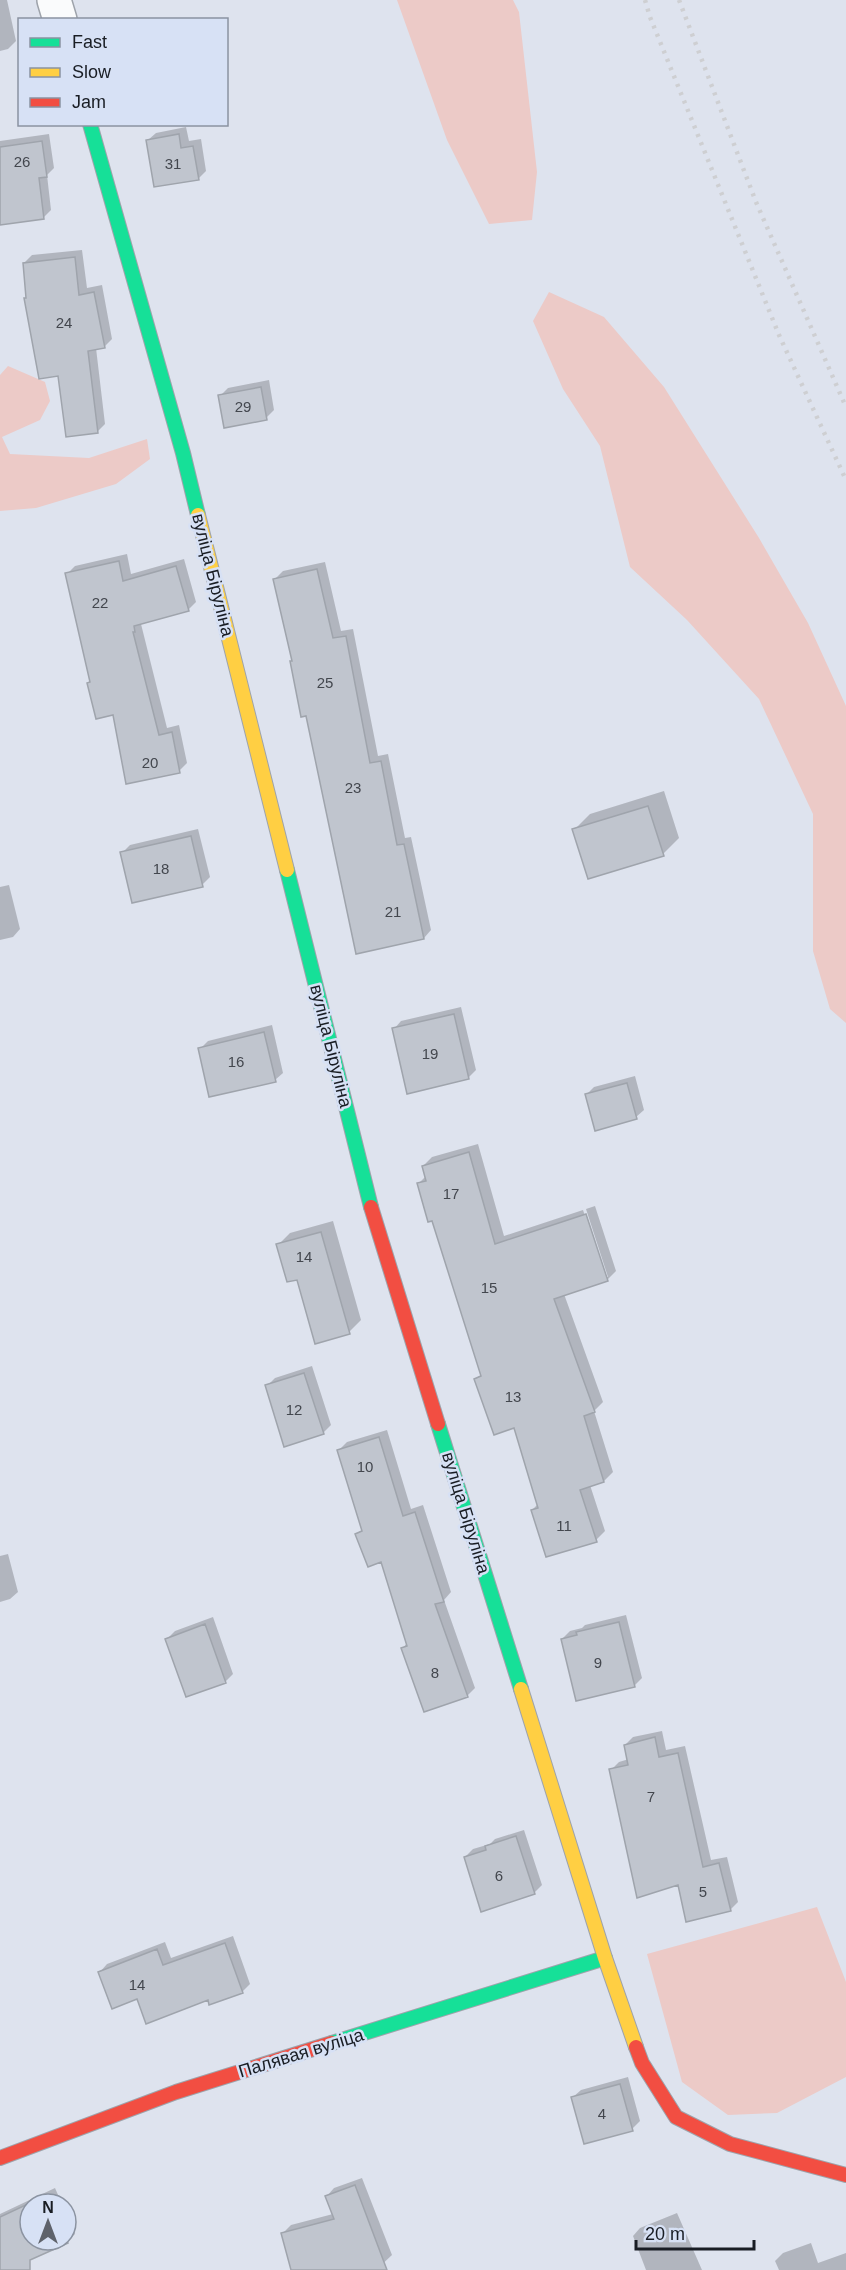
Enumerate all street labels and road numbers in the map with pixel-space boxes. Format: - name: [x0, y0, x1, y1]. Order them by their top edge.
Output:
- street label: вуліца Біруліна: [188, 511, 238, 640]
- street label: вуліца Біруліна: [306, 982, 356, 1111]
- street label: вуліца Біруліна: [438, 1450, 494, 1577]
- street label: Палявая вуліца: [236, 2024, 367, 2082]

